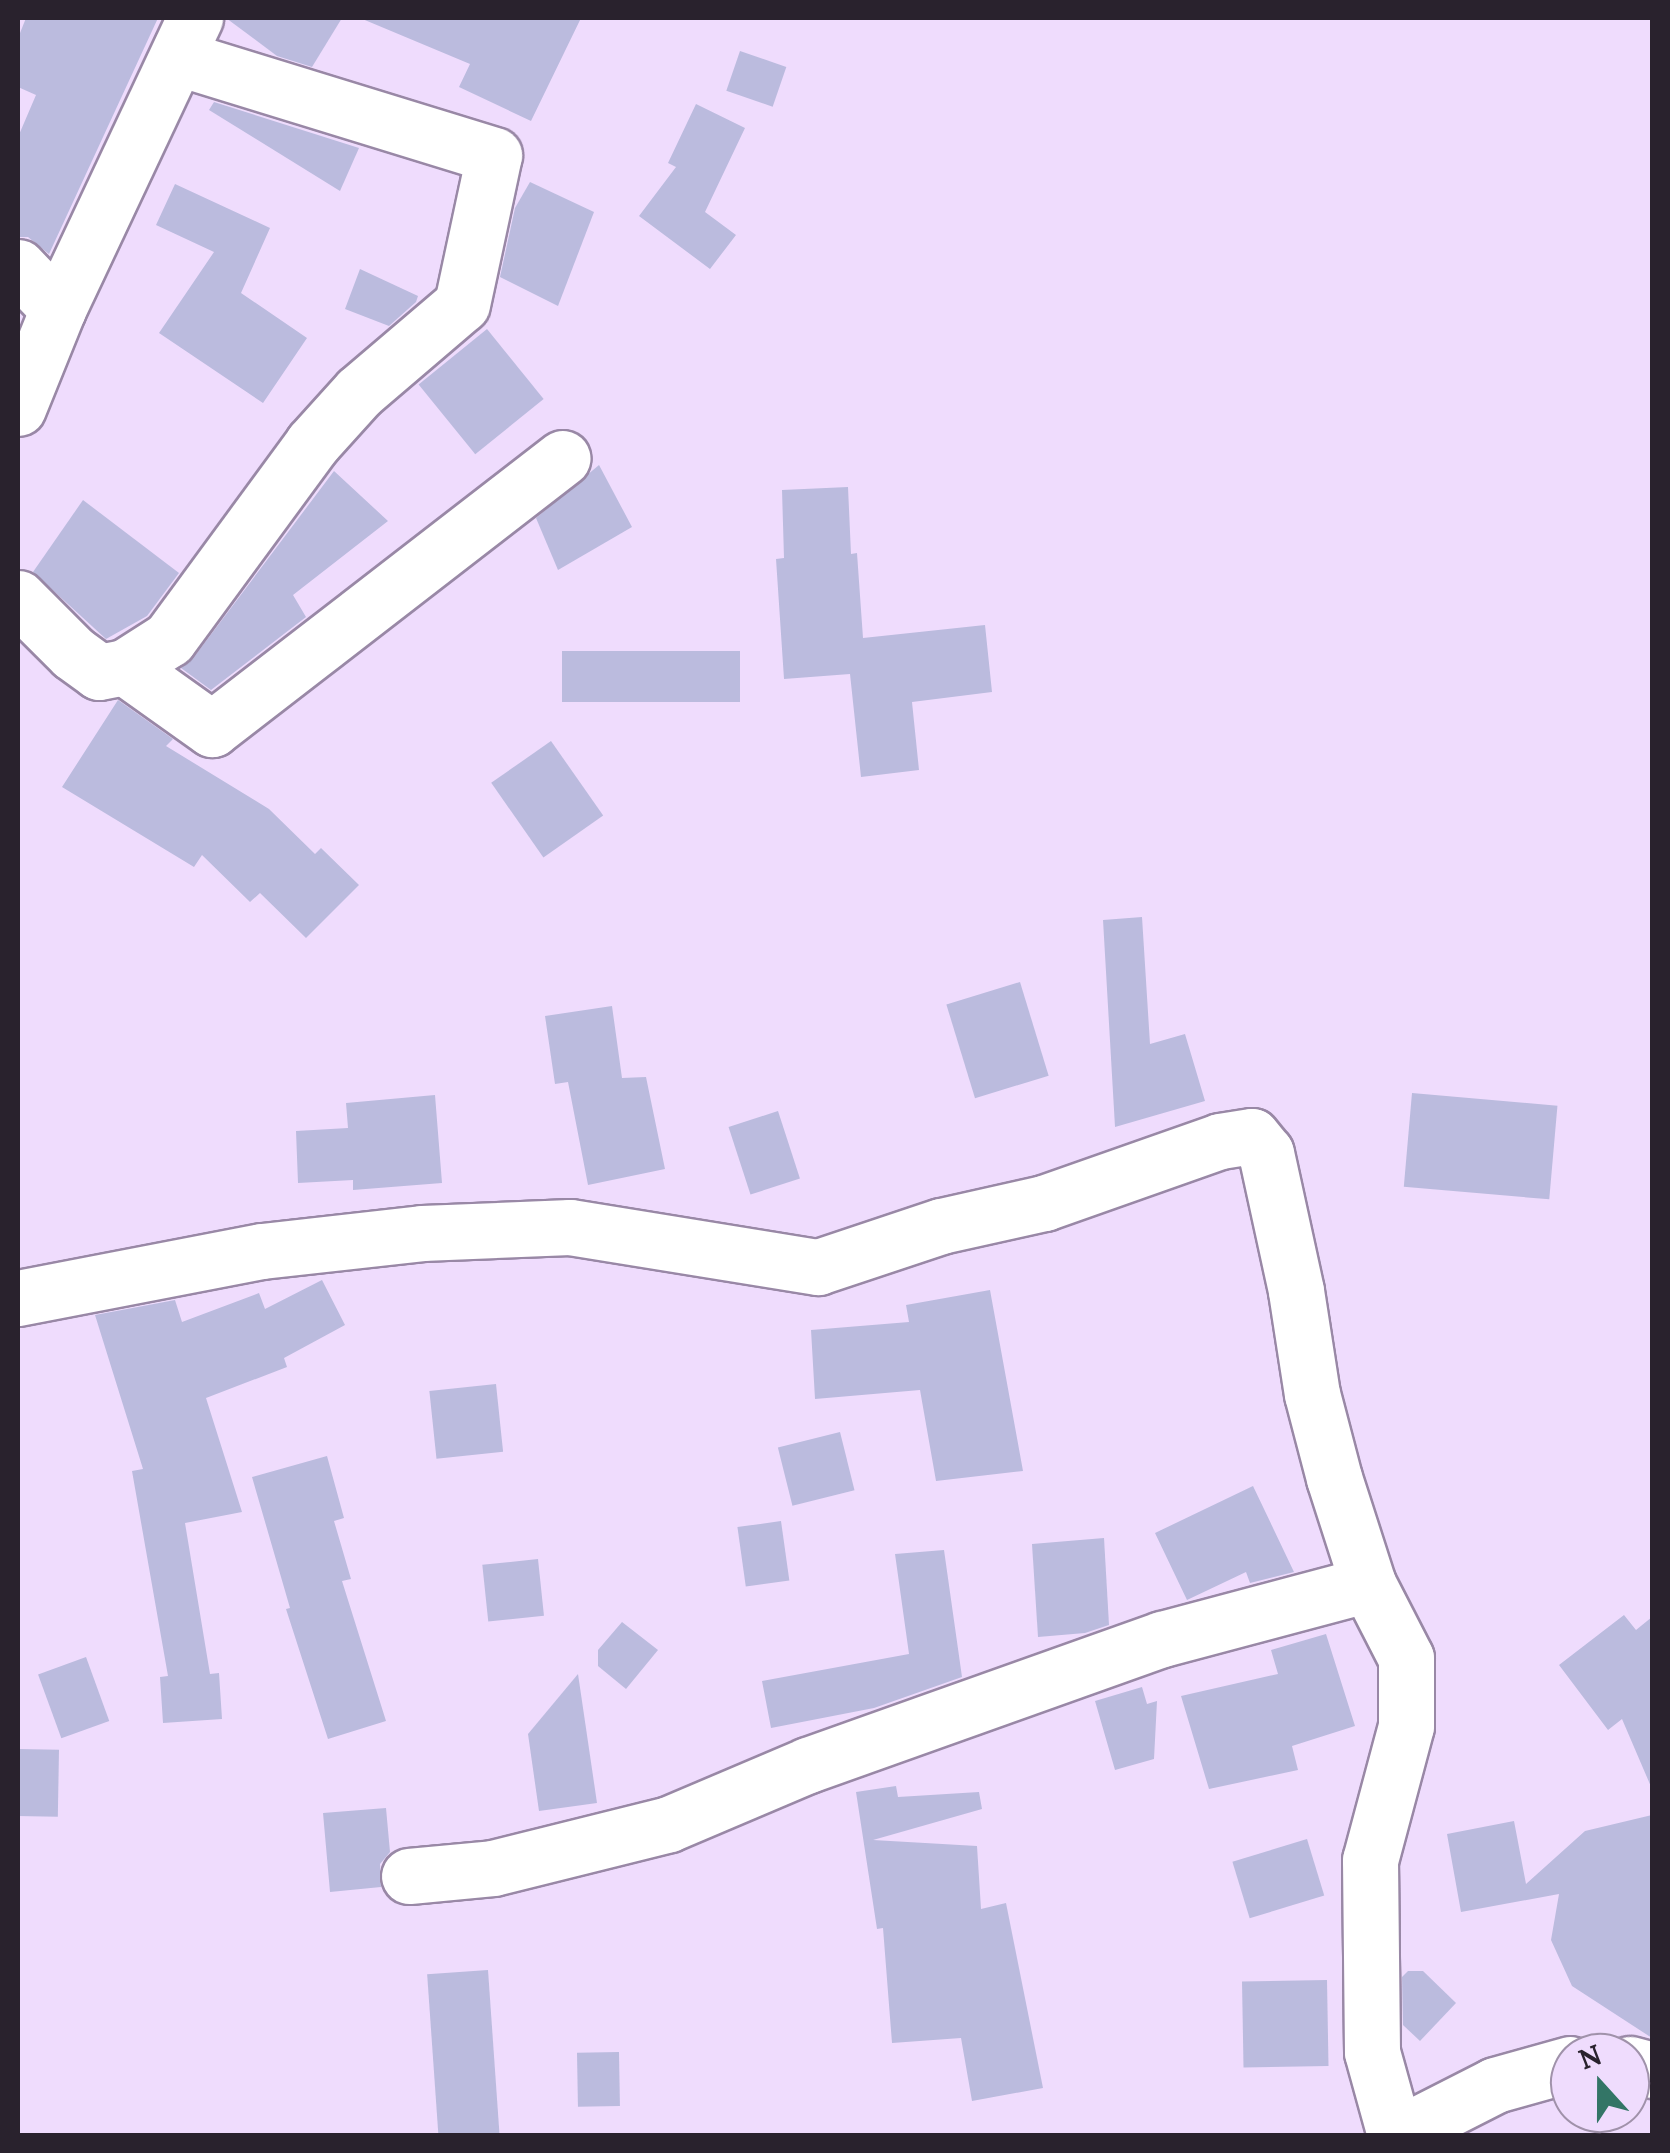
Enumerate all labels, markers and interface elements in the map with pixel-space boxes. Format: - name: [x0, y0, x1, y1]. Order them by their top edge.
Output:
- north arrow: [1550, 2033, 1650, 2133]
- text: N: [1573, 2036, 1607, 2078]

